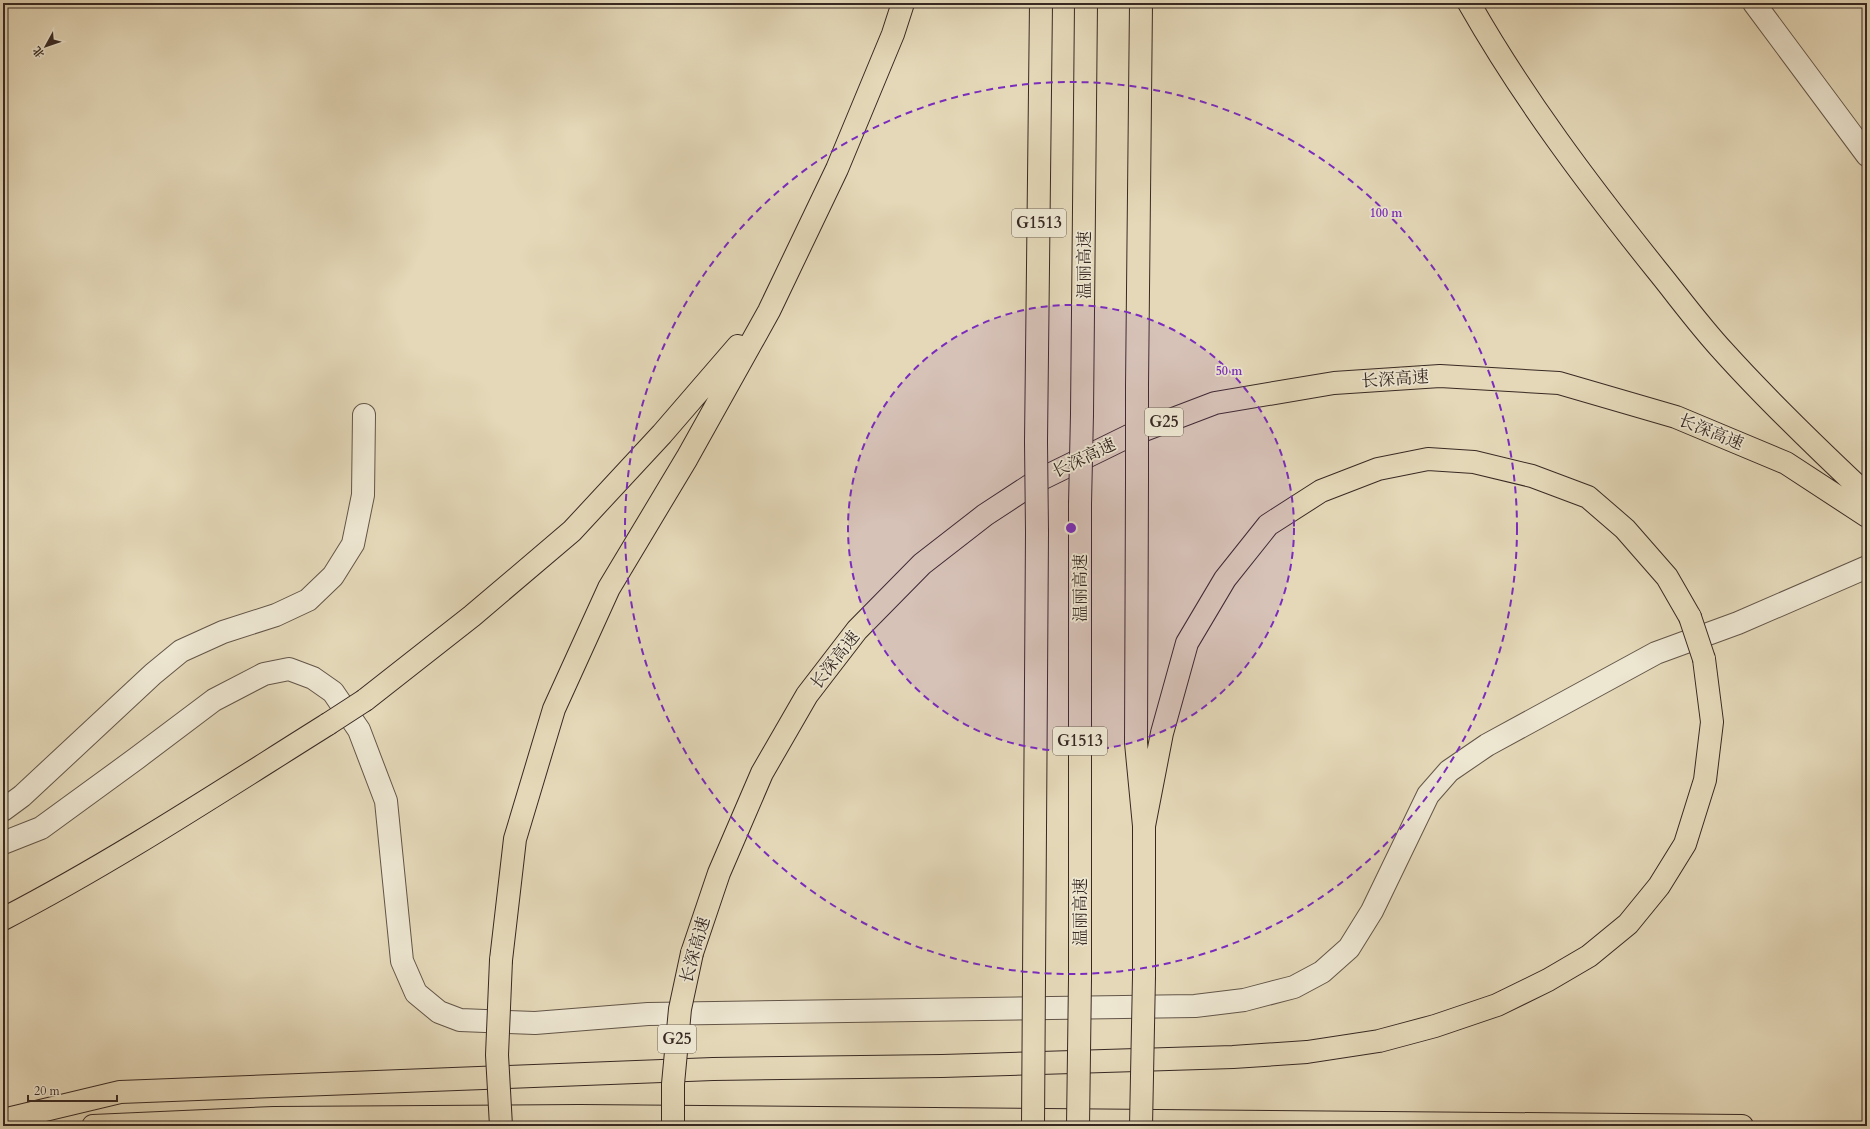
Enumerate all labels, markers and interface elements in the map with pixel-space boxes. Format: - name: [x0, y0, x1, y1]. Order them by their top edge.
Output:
- north arrow: [26, 26, 66, 66]
- text: 北: [29, 43, 48, 61]
- text: 100 m: [1370, 205, 1403, 221]
- road number: G1513: [1012, 209, 1066, 237]
- street label: 温丽高速: [1073, 231, 1096, 299]
- text: 50 m: [1216, 363, 1243, 379]
- street label: 长深高速: [1360, 365, 1430, 393]
- road number: G25: [1145, 408, 1183, 436]
- street label: 长深高速: [1675, 409, 1747, 455]
- street label: 长深高速: [1048, 433, 1120, 483]
- centre of rings: [1064, 521, 1078, 535]
- street label: 温丽高速: [1069, 554, 1092, 622]
- street label: 长深高速: [805, 626, 865, 694]
- road number: G1513: [1053, 727, 1107, 755]
- street label: 温丽高速: [1069, 878, 1092, 946]
- street label: 长深高速: [675, 914, 715, 986]
- road number: G25: [658, 1025, 696, 1053]
- scale bar: [28, 1077, 117, 1103]
- text: 20 m: [34, 1083, 61, 1099]

